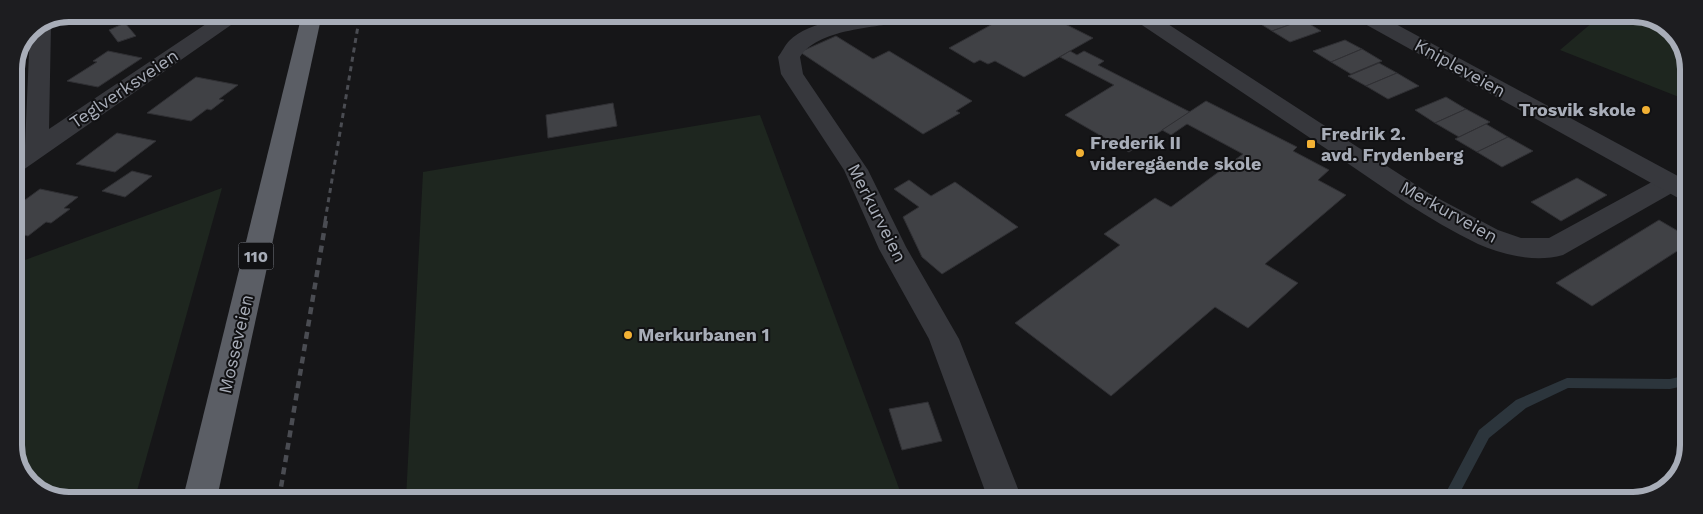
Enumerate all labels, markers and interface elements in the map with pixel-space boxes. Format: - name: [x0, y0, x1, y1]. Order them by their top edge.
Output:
- street label: Knipleveien: [1411, 34, 1509, 101]
- street label: Teglverksveien: [65, 45, 182, 133]
- place label: Trosvik skole: [1519, 99, 1636, 120]
- marker: Trosvik skole: [1640, 104, 1652, 116]
- place label: Fredrik 2. avd. Frydenberg: [1321, 123, 1464, 165]
- place label: Frederik II videregående skole: [1089, 132, 1261, 174]
- marker: Fredrik 2. avd. Frydenberg: [1305, 138, 1317, 150]
- marker: Frederik II videregående skole: [1074, 147, 1086, 159]
- street label: Merkurveien: [844, 160, 911, 266]
- street label: Merkurveien: [1397, 176, 1501, 247]
- road number: 110: [238, 242, 274, 270]
- street label: Mosseveien: [214, 292, 257, 396]
- place label: Merkurbanen 1: [638, 324, 770, 345]
- marker: Merkurbanen 1: [622, 329, 634, 341]

